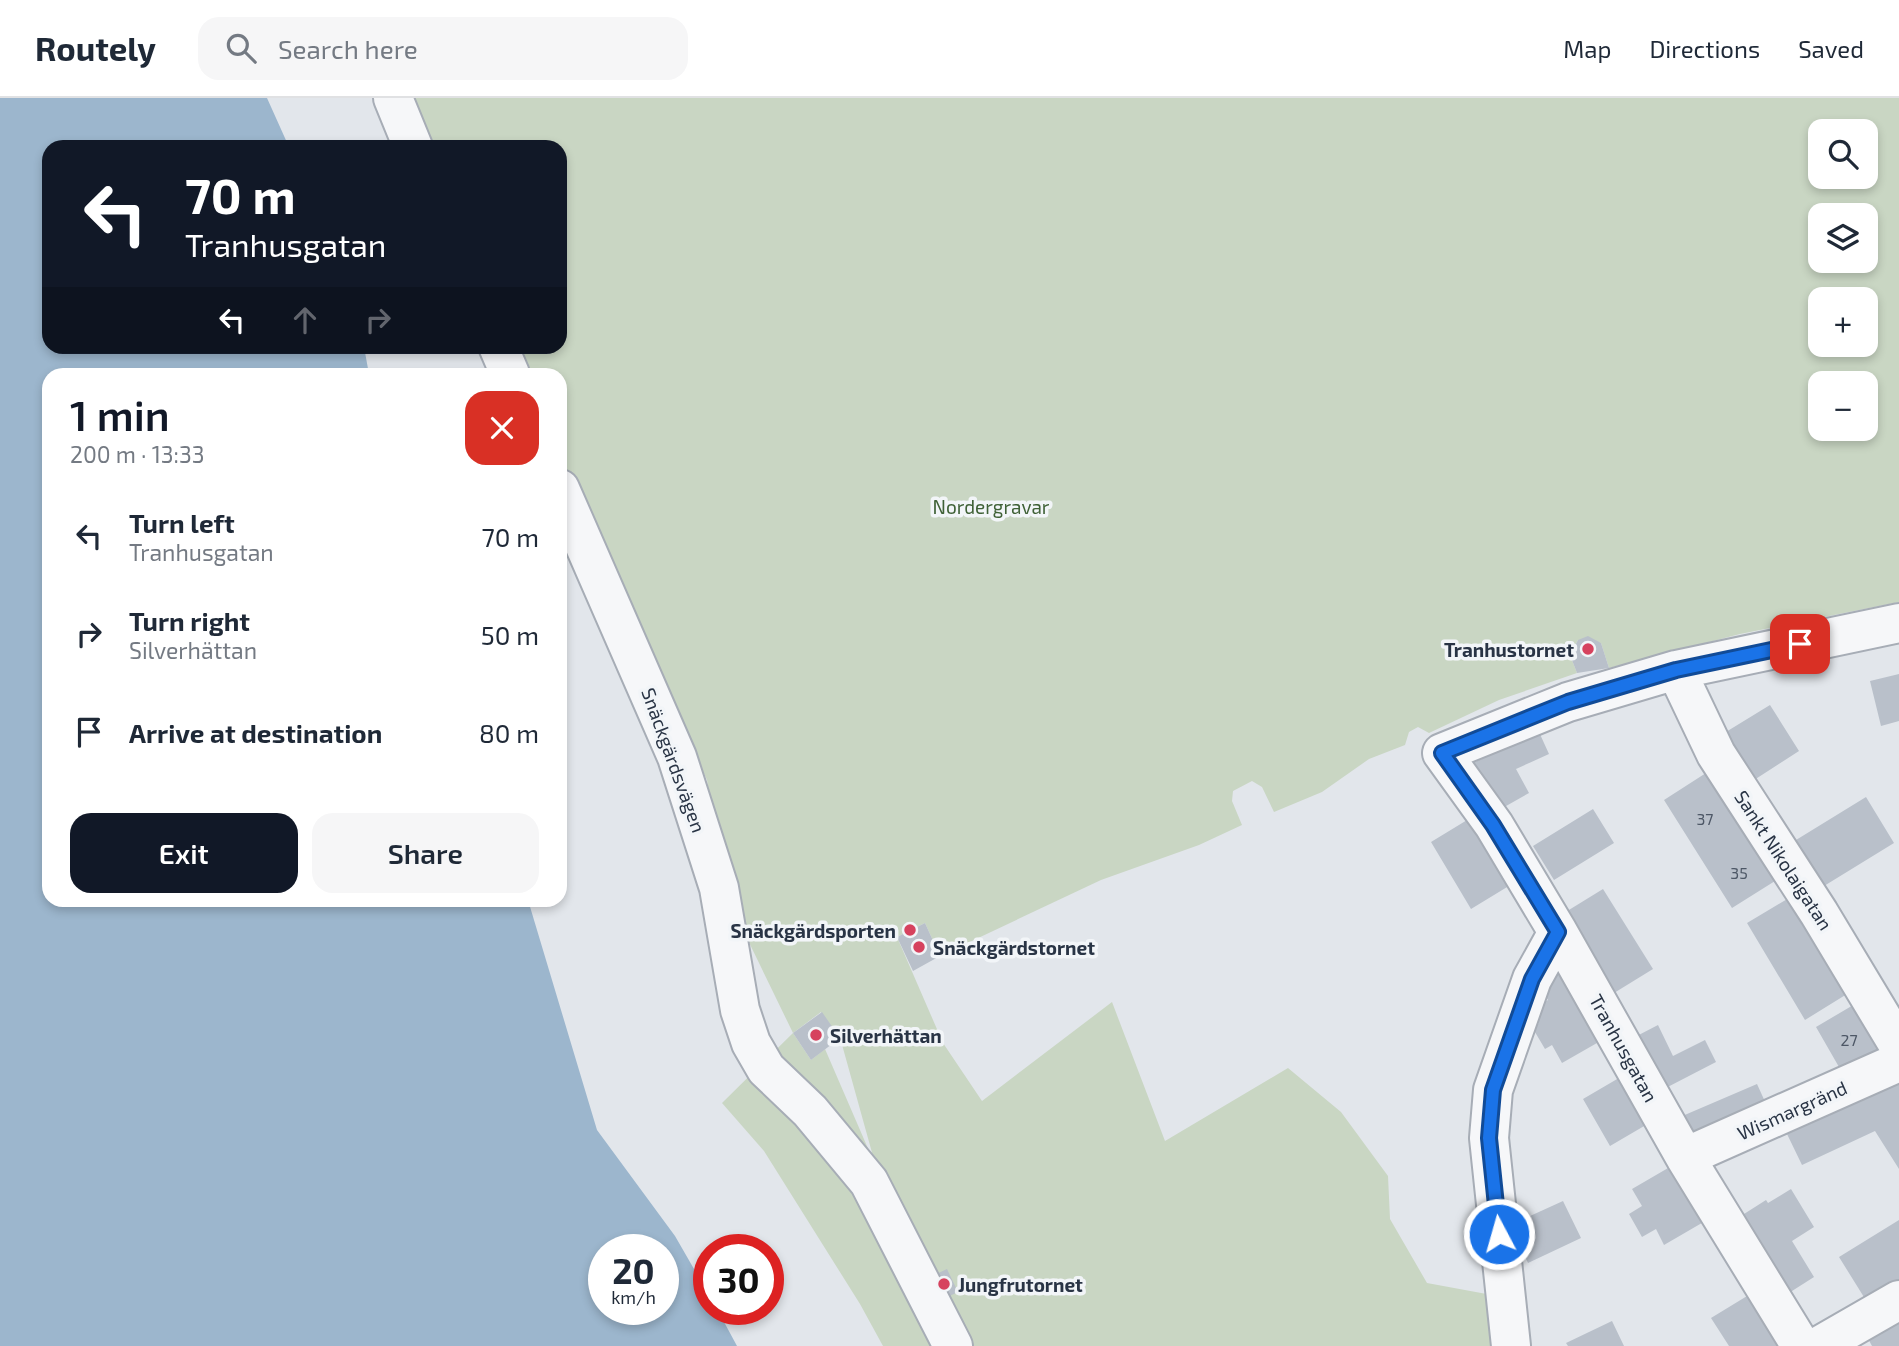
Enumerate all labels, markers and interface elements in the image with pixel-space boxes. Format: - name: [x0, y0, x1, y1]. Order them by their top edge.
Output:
- search box: [198, 17, 688, 80]
- text: Routely: [35, 28, 156, 68]
- icon: search: [222, 29, 260, 67]
- text: Search here: [278, 33, 418, 64]
- text: Map: [1563, 34, 1611, 63]
- text: Directions: [1649, 34, 1760, 63]
- text: Saved: [1798, 34, 1864, 63]
- map controls: [1808, 119, 1878, 441]
- button: search: [1808, 119, 1878, 189]
- text: 70 m: [185, 165, 296, 224]
- icon: left: [70, 168, 161, 259]
- button: layers: [1808, 203, 1878, 273]
- text: Tranhusgatan: [185, 225, 386, 263]
- button: +: [1808, 287, 1878, 357]
- icon: left: [213, 301, 251, 339]
- icon: ahead: [286, 301, 324, 339]
- icon: right: [359, 301, 397, 339]
- button: −: [1808, 371, 1878, 441]
- text: 1 min: [70, 389, 170, 439]
- button: close: [465, 391, 539, 465]
- text: 200 m · 13:33: [70, 440, 205, 468]
- park label: Nordergravar: [933, 495, 1050, 518]
- text: Turn left: [129, 507, 235, 538]
- icon: left: [70, 517, 108, 555]
- text: 70 m: [481, 521, 539, 552]
- text: Tranhusgatan: [129, 538, 274, 566]
- text: Turn right: [129, 605, 250, 636]
- pin: [1770, 614, 1830, 674]
- icon: right: [70, 615, 108, 653]
- text: 50 m: [481, 619, 539, 650]
- icon: arrive: [1781, 625, 1819, 663]
- text: Silverhättan: [129, 636, 257, 664]
- place label: Tranhustornet: [1444, 638, 1574, 661]
- marker: Tranhustornet: [1580, 641, 1596, 657]
- street label: Snäckgärdsvägen: [637, 685, 711, 835]
- icon: arrive: [70, 713, 108, 751]
- text: Arrive at destination: [129, 717, 382, 748]
- text: 80 m: [479, 717, 539, 748]
- street label: Sankt Nikolaigatan: [1730, 786, 1838, 934]
- house number: 37: [1696, 809, 1714, 828]
- button: Exit: [70, 813, 298, 893]
- button: Share: [312, 813, 539, 893]
- house number: 35: [1730, 863, 1748, 882]
- place label: Snäckgärdsporten: [730, 919, 896, 942]
- marker: Snäckgärdsporten: [902, 922, 918, 938]
- place label: Snäckgärdstornet: [933, 936, 1095, 959]
- marker: Snäckgärdstornet: [911, 939, 927, 955]
- street label: Tranhusgatan: [1585, 990, 1663, 1106]
- place label: Silverhättan: [830, 1024, 942, 1047]
- marker: Silverhättan: [808, 1027, 824, 1043]
- house number: 27: [1840, 1030, 1858, 1049]
- street label: Wismargränd: [1734, 1076, 1850, 1144]
- position arrow: [1462, 1197, 1536, 1271]
- speed limit sign: 30: [693, 1234, 784, 1325]
- text: 20: [612, 1249, 655, 1291]
- place label: Jungfrutornet: [958, 1273, 1083, 1296]
- marker: Jungfrutornet: [936, 1276, 952, 1292]
- text: km/h: [611, 1286, 656, 1308]

